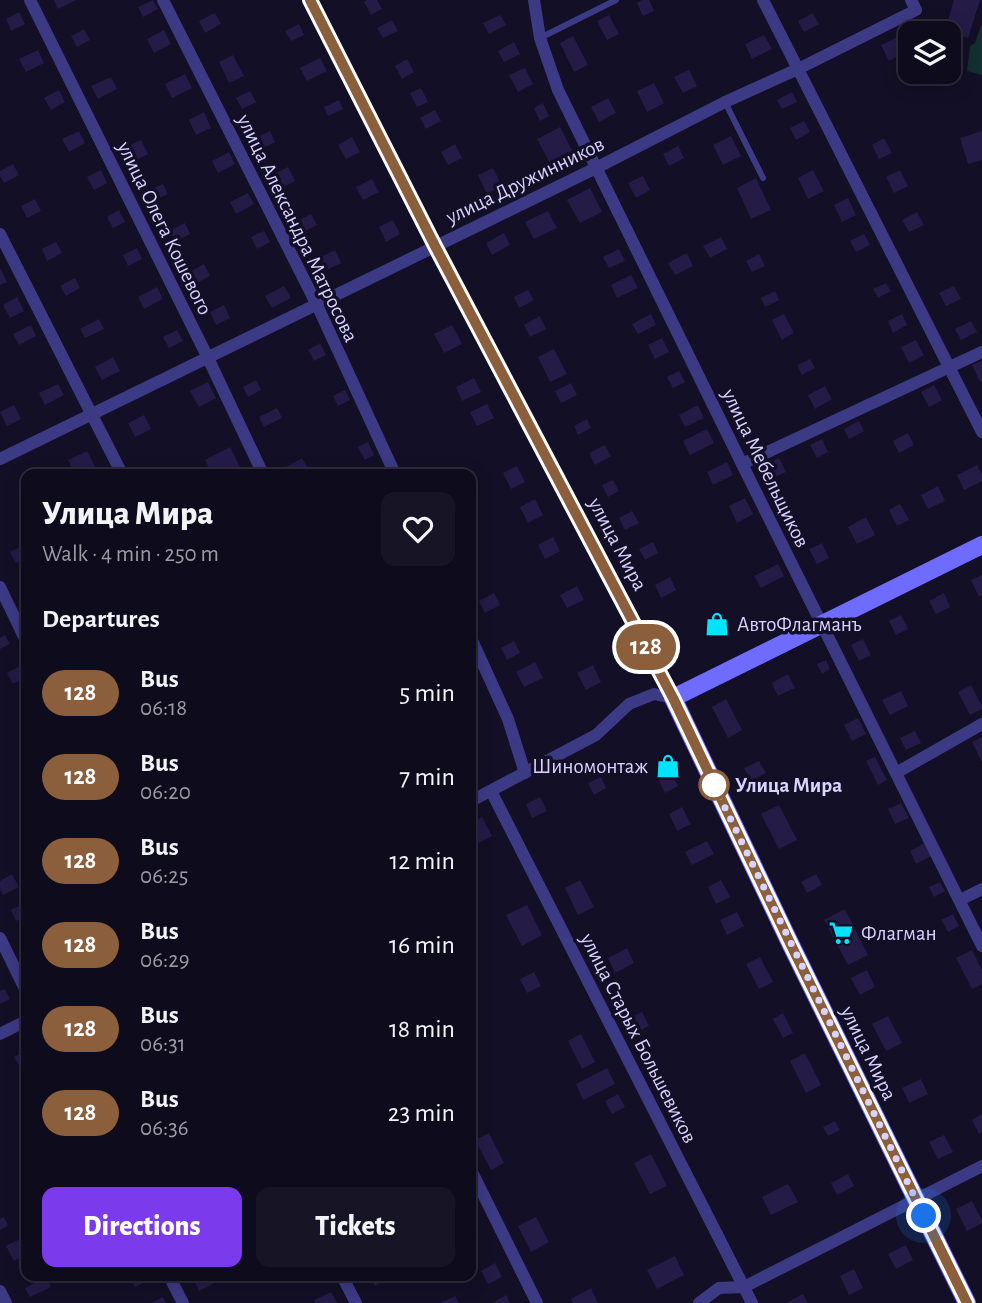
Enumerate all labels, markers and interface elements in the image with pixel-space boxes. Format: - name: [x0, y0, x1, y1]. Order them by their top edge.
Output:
- map controls: [898, 21, 961, 84]
- button: layers: [898, 21, 961, 84]
- street label: улица Александра Матросова: [233, 110, 362, 346]
- street label: улица Дружинников: [442, 133, 608, 228]
- street label: улица Олега Кошевого: [113, 137, 216, 318]
- street label: улица Мебельщиков: [718, 385, 813, 551]
- button: heart: [381, 492, 455, 566]
- street label: улица Мира: [584, 493, 651, 594]
- text: Улица Мира: [42, 498, 213, 531]
- text: Walk · 4 min · 250 m: [42, 543, 219, 566]
- text: Departures: [42, 606, 160, 632]
- shop icon: АвтоФлагманъ: [703, 610, 731, 638]
- place label: АвтоФлагманъ: [737, 614, 862, 635]
- line badge: 128: [606, 624, 686, 670]
- text: 128: [630, 635, 662, 659]
- text: Bus: [140, 666, 179, 692]
- text: 5 min: [399, 680, 455, 706]
- text: 128: [65, 681, 96, 705]
- text: 06:18: [140, 697, 187, 720]
- text: Bus: [140, 750, 179, 776]
- shop icon: Шиномонтаж: [654, 752, 682, 780]
- place label: Шиномонтаж: [532, 756, 648, 777]
- text: 7 min: [399, 764, 455, 790]
- text: 128: [65, 765, 96, 789]
- marker: Улица Мира: [699, 770, 729, 800]
- place label: Улица Мира: [735, 775, 842, 796]
- text: 06:20: [140, 781, 191, 804]
- text: Bus: [140, 834, 179, 860]
- text: 12 min: [389, 848, 455, 874]
- text: 128: [65, 849, 96, 873]
- text: 06:25: [140, 865, 188, 888]
- text: Bus: [140, 918, 179, 944]
- supermarket icon: Флагман: [827, 919, 855, 947]
- place label: Флагман: [861, 923, 937, 944]
- street label: улица Старых Большевиков: [576, 929, 701, 1147]
- text: 16 min: [389, 932, 455, 958]
- text: 128: [65, 933, 96, 957]
- text: 06:29: [140, 949, 190, 972]
- text: Bus: [140, 1002, 179, 1028]
- street label: улица Мира: [836, 1002, 900, 1104]
- text: 18 min: [389, 1016, 455, 1042]
- text: 128: [65, 1017, 96, 1041]
- text: 06:31: [140, 1033, 186, 1056]
- text: Bus: [140, 1086, 179, 1112]
- text: 23 min: [388, 1100, 455, 1126]
- text: 128: [65, 1101, 96, 1125]
- text: 06:36: [140, 1117, 189, 1140]
- button: Directions: [42, 1187, 242, 1267]
- button: Tickets: [256, 1187, 455, 1267]
- your location: [906, 1198, 941, 1233]

